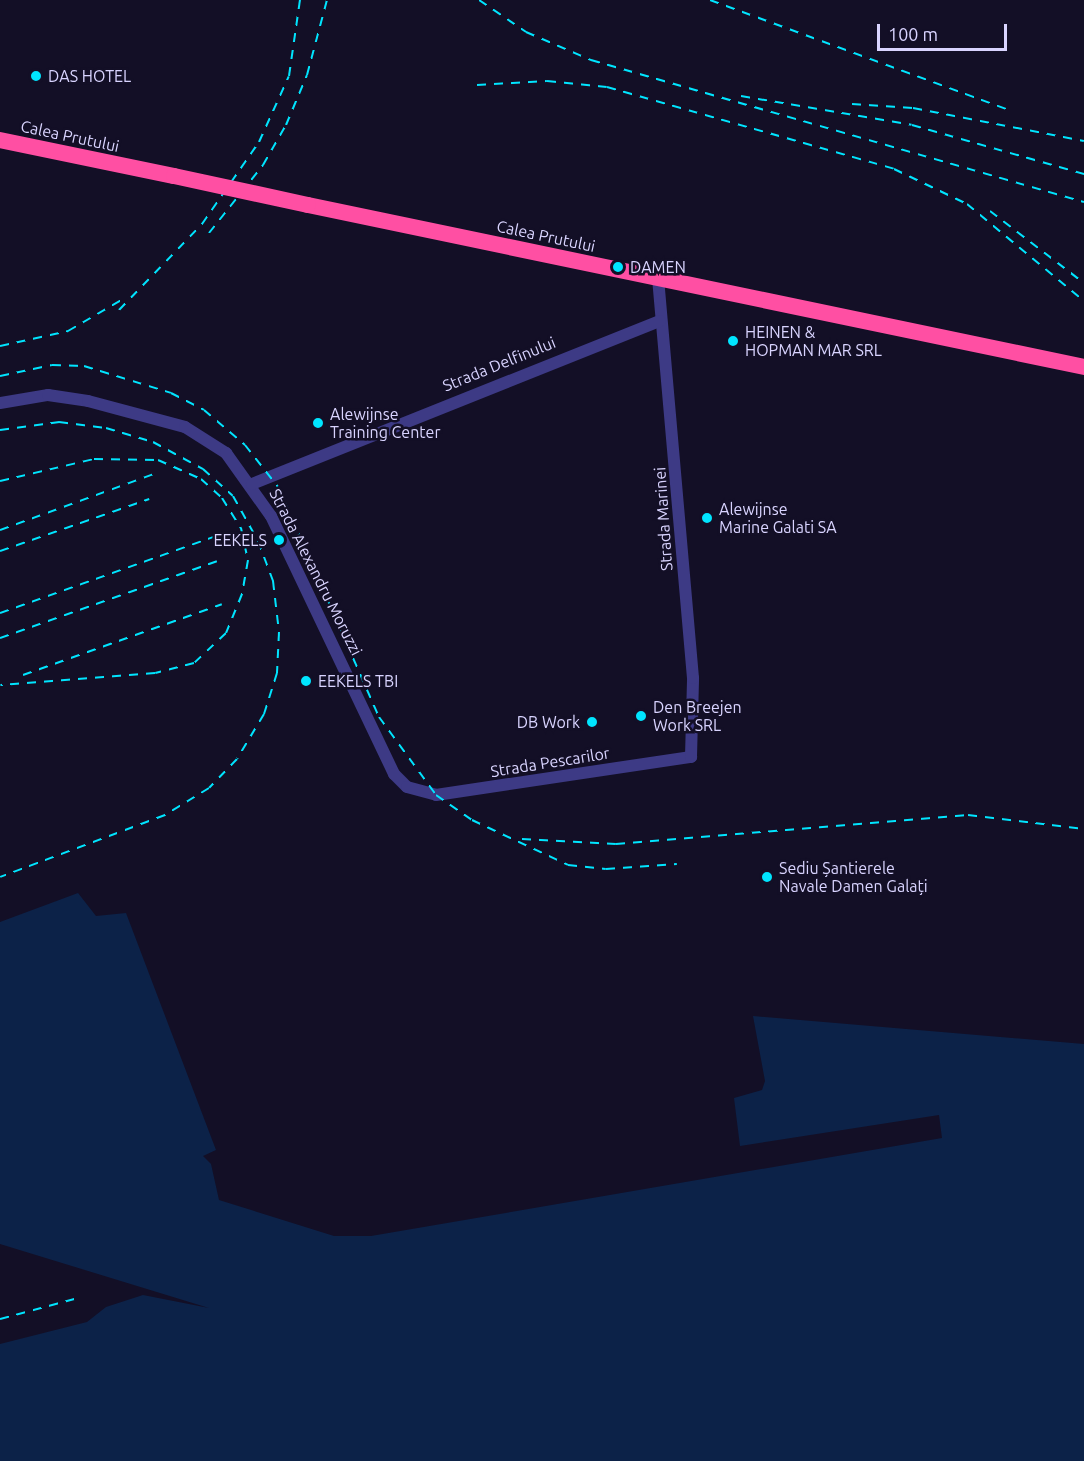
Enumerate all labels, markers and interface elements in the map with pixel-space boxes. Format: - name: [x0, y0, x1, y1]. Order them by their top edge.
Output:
- scale bar: [880, 12, 1010, 50]
- text: 100 m: [888, 24, 938, 44]
- place label: DAS HOTEL: [48, 66, 131, 86]
- marker: DAS HOTEL: [29, 69, 43, 83]
- street label: Calea Prutului: [19, 116, 121, 156]
- street label: Calea Prutului: [495, 216, 597, 256]
- place label: DAMEN: [630, 257, 686, 277]
- marker: DAMEN: [611, 260, 625, 274]
- place label: HEINEN & HOPMAN MAR SRL: [745, 322, 882, 360]
- street label: Strada Delfinului: [440, 333, 558, 395]
- marker: HEINEN & HOPMAN MAR SRL: [726, 334, 740, 348]
- place label: Alewijnse Training Center: [330, 404, 440, 442]
- marker: Alewijnse Training Center: [311, 416, 325, 430]
- street label: Strada Marinei: [650, 466, 676, 572]
- street label: Strada Alexandru Moruzzi: [266, 486, 366, 658]
- place label: Alewijnse Marine Galati SA: [719, 499, 837, 537]
- marker: Alewijnse Marine Galati SA: [700, 511, 714, 525]
- place label: EEKELS: [214, 530, 267, 550]
- marker: EEKELS: [272, 533, 286, 547]
- place label: EEKELS TBI: [318, 671, 398, 691]
- marker: EEKELS TBI: [299, 674, 313, 688]
- place label: Den Breejen Work SRL: [653, 697, 742, 735]
- marker: Den Breejen Work SRL: [634, 709, 648, 723]
- place label: DB Work: [517, 712, 580, 732]
- marker: DB Work: [585, 715, 599, 729]
- street label: Strada Pescarilor: [489, 743, 611, 781]
- place label: Sediu Șantierele Navale Damen Galați: [779, 858, 928, 896]
- marker: Sediu Șantierele Navale Damen Galați: [760, 870, 774, 884]

